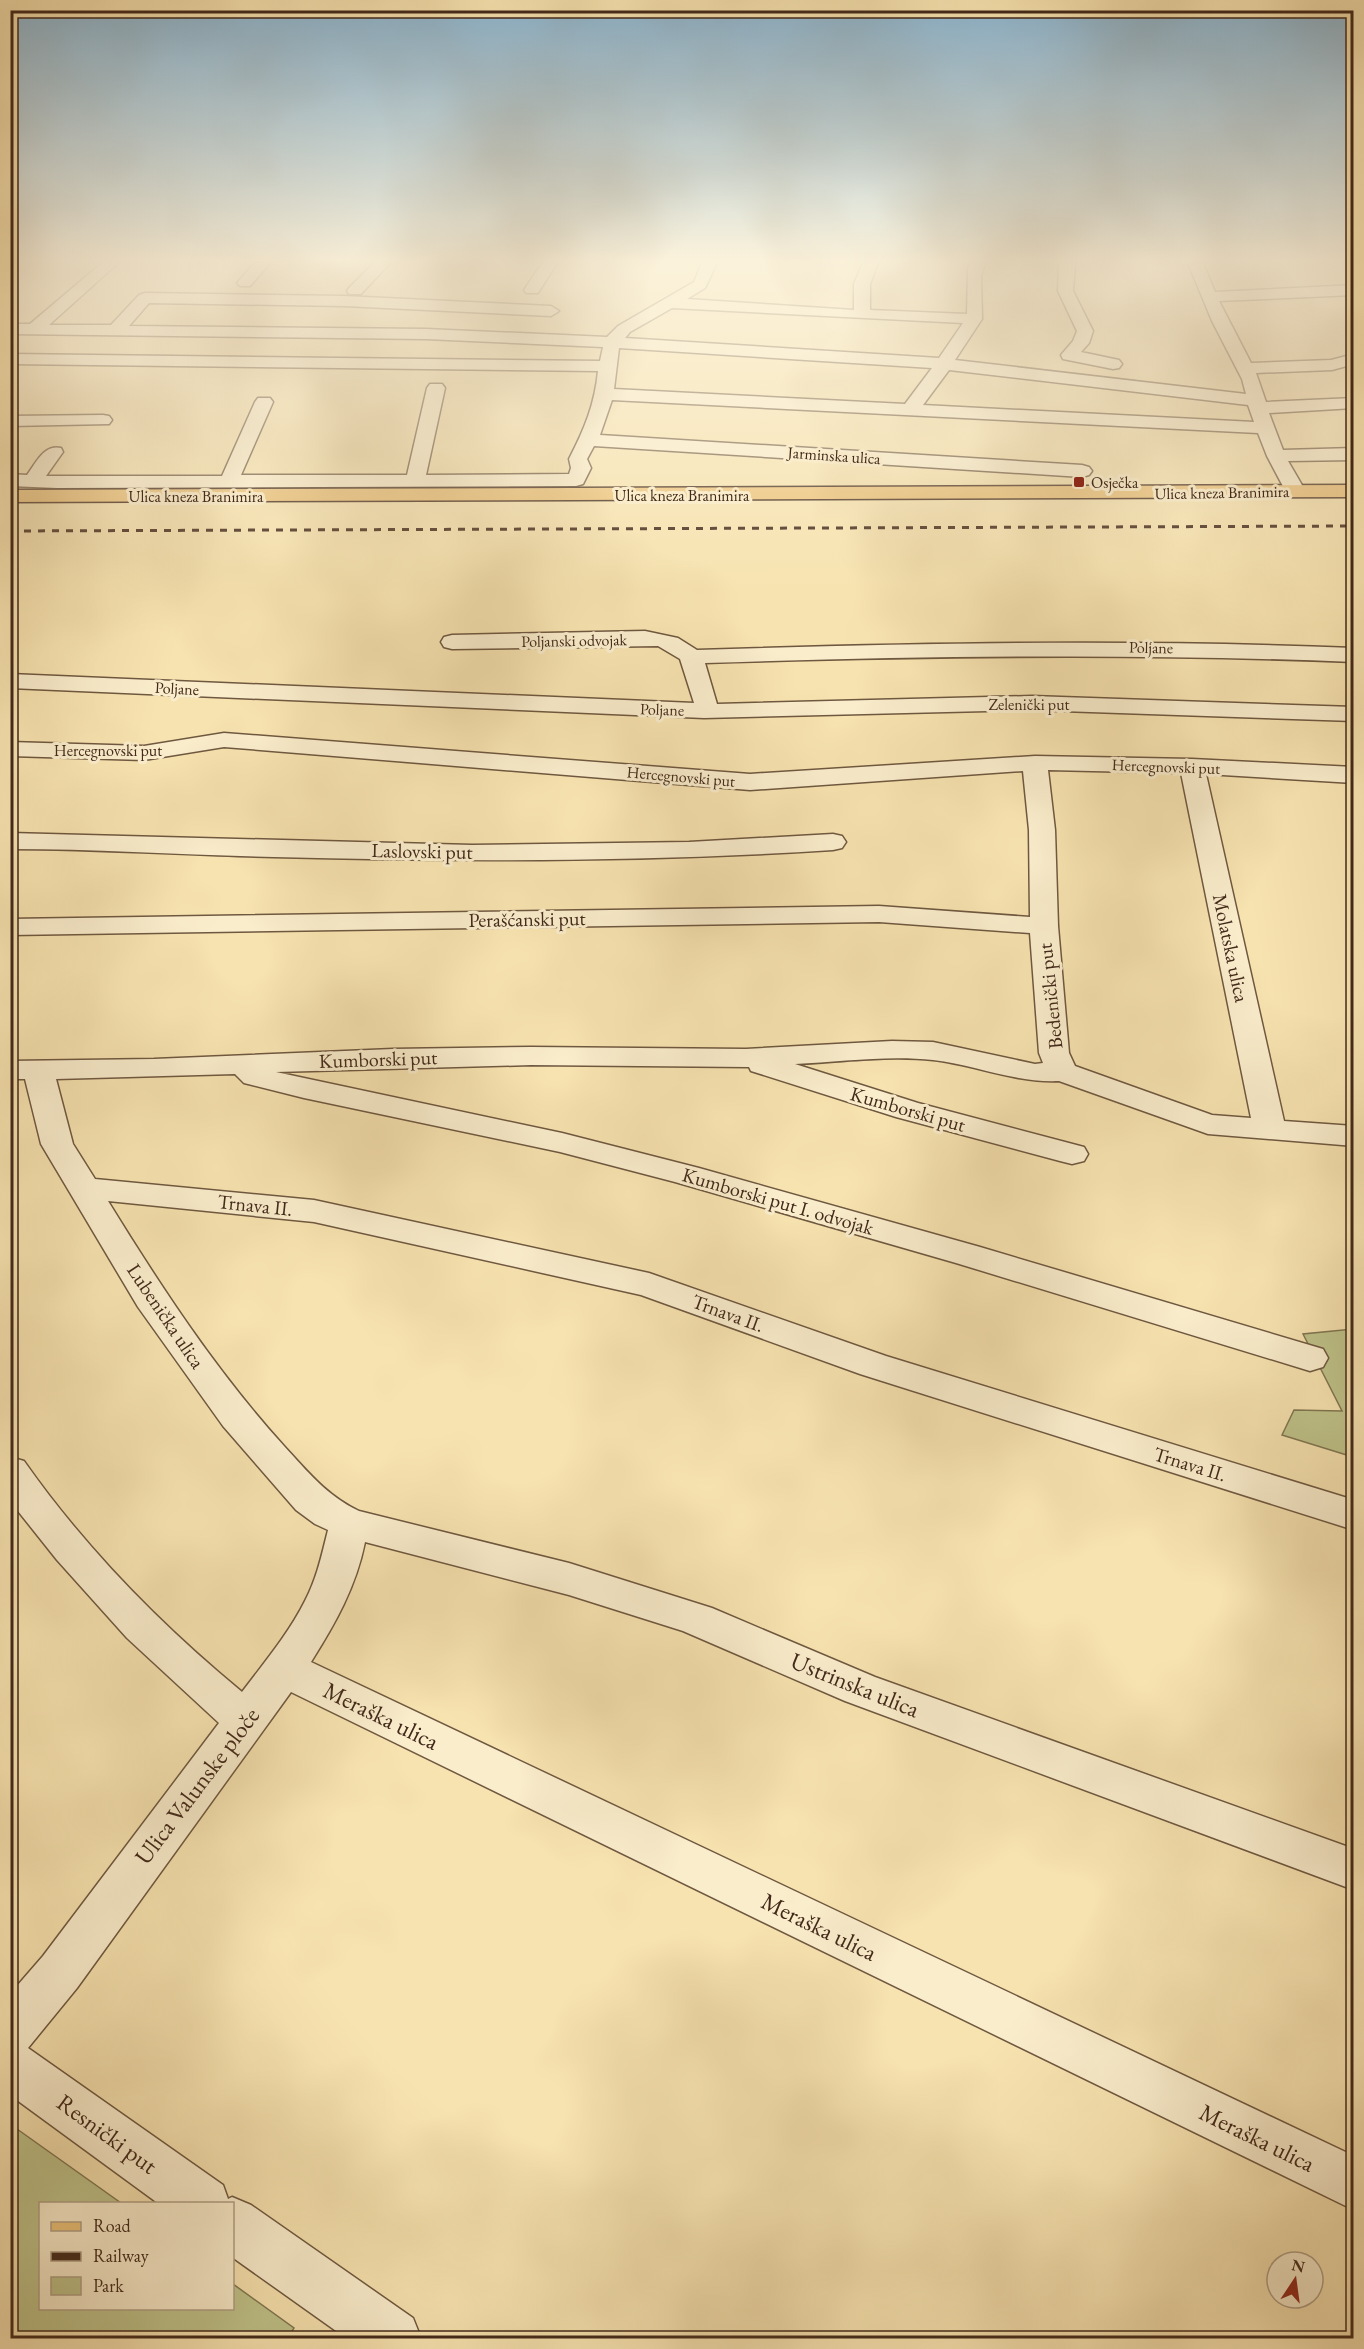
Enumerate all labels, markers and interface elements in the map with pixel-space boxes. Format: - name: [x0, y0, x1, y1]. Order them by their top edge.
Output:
- street label: Jarminska ulica: [785, 442, 882, 469]
- place label: Osječka: [1091, 472, 1139, 493]
- marker: Osječka: [1072, 475, 1086, 489]
- street label: Ulica kneza Branimira: [1154, 481, 1290, 504]
- street label: Ulica kneza Branimira: [615, 485, 750, 506]
- street label: Ulica kneza Branimira: [129, 486, 264, 507]
- street label: Poljanski odvojak: [521, 629, 628, 652]
- street label: Poljane: [1129, 637, 1173, 658]
- street label: Poljane: [154, 677, 200, 700]
- street label: Zelenički put: [988, 694, 1070, 715]
- street label: Poljane: [640, 698, 684, 721]
- street label: Hercegnovski put: [54, 740, 162, 761]
- street label: Hercegnovski put: [1111, 754, 1221, 779]
- street label: Hercegnovski put: [626, 761, 736, 792]
- street label: Laslovski put: [371, 837, 474, 865]
- street label: Molatska ulica: [1207, 891, 1255, 1005]
- street label: Perašćanski put: [468, 905, 587, 933]
- street label: Bedenički put: [1031, 941, 1068, 1050]
- street label: Kumborski put: [318, 1044, 438, 1074]
- street label: Kumborski put: [847, 1080, 969, 1138]
- street label: Kumborski put I. odvojak: [679, 1161, 877, 1241]
- street label: Trnava II.: [216, 1188, 294, 1222]
- street label: Lubenička ulica: [121, 1258, 211, 1374]
- street label: Trnava II.: [688, 1288, 768, 1338]
- street label: Trnava II.: [1150, 1441, 1230, 1487]
- street label: Ustrinska ulica: [786, 1645, 925, 1725]
- street label: Meraška ulica: [318, 1674, 444, 1757]
- street label: Ulica Valunske ploče: [127, 1701, 266, 1871]
- street label: Meraška ulica: [756, 1885, 882, 1968]
- street label: Resnički put: [51, 2087, 164, 2181]
- street label: Meraška ulica: [1194, 2096, 1320, 2179]
- legend: [39, 2202, 234, 2310]
- text: Road: [93, 2214, 132, 2237]
- text: Railway: [93, 2244, 149, 2267]
- north arrow: [1265, 2250, 1325, 2310]
- text: N: [1290, 2254, 1307, 2278]
- text: Park: [93, 2274, 124, 2297]

